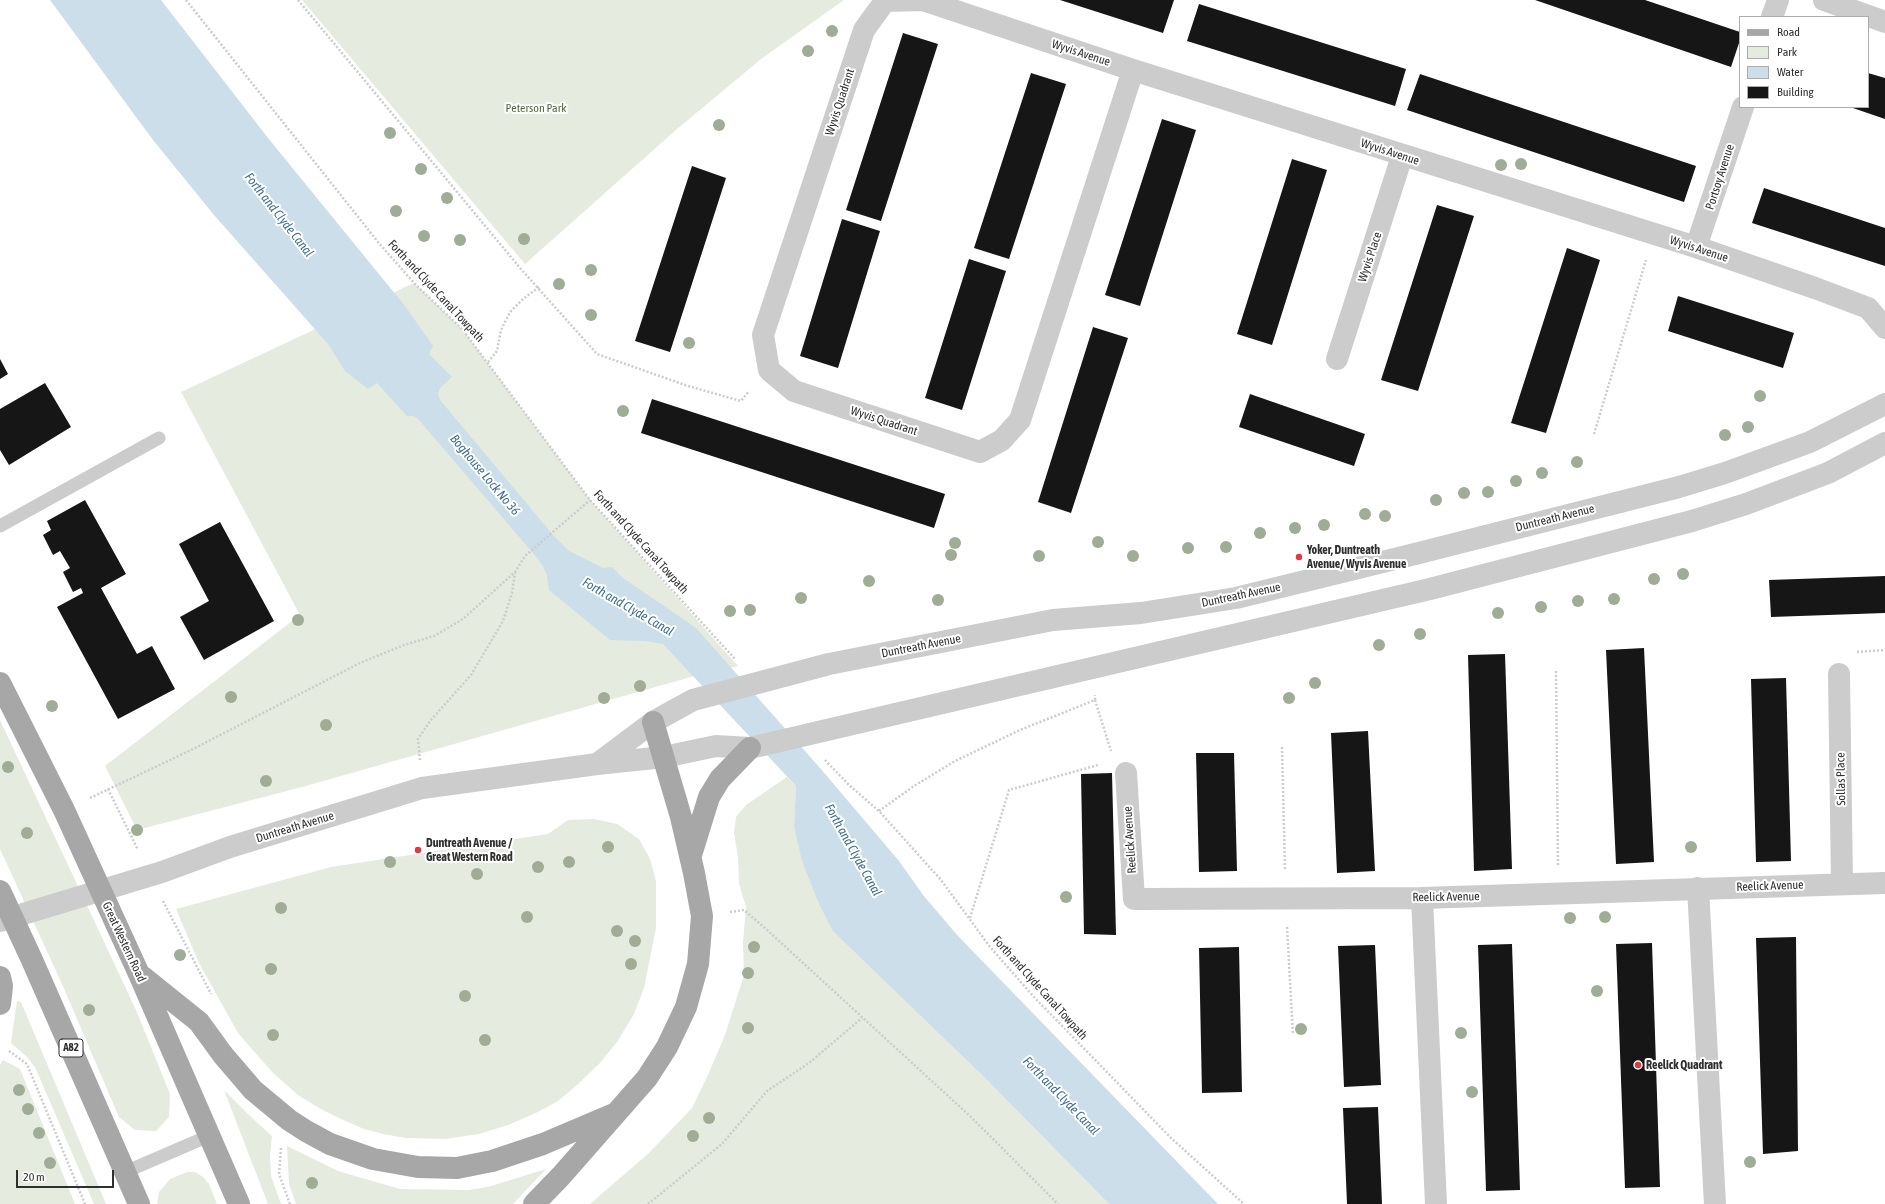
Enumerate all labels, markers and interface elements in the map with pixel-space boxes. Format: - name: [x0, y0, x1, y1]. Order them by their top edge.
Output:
- legend: [1739, 16, 1869, 108]
- text: Road: [1777, 25, 1800, 39]
- street label: Wyvis Avenue: [1050, 37, 1112, 69]
- text: Park: [1777, 45, 1797, 59]
- text: Water: [1777, 65, 1803, 79]
- street label: Wyvis Quadrant: [822, 67, 858, 137]
- text: Building: [1777, 85, 1814, 99]
- park label: Peterson Park: [506, 101, 566, 115]
- street label: Wyvis Avenue: [1359, 136, 1421, 168]
- street label: Portsoy Avenue: [1703, 143, 1737, 211]
- water label: Forth and Clyde Canal: [241, 170, 317, 260]
- street label: Wyvis Place: [1355, 230, 1385, 284]
- street label: Wyvis Avenue: [1668, 233, 1730, 265]
- street label: Forth and Clyde Canal Towpath: [385, 237, 487, 345]
- street label: Wyvis Quadrant: [849, 403, 919, 439]
- water label: Boghouse Lock No 36: [447, 431, 523, 519]
- street label: Forth and Clyde Canal Towpath: [591, 487, 691, 597]
- street label: Duntreath Avenue: [1514, 501, 1596, 535]
- place label: Yoker, Duntreath Avenue/ Wyvis Avenue: [1307, 543, 1406, 571]
- marker: Yoker, Duntreath Avenue/ Wyvis Avenue: [1294, 552, 1304, 562]
- water label: Forth and Clyde Canal: [580, 575, 676, 639]
- street label: Duntreath Avenue: [1200, 580, 1282, 610]
- street label: Duntreath Avenue: [880, 631, 962, 661]
- street label: Sollas Place: [1833, 752, 1849, 806]
- water label: Forth and Clyde Canal: [821, 801, 885, 899]
- street label: Reelick Avenue: [1120, 806, 1140, 874]
- street label: Duntreath Avenue: [254, 808, 336, 846]
- place label: Duntreath Avenue / Great Western Road: [426, 836, 513, 864]
- marker: Duntreath Avenue / Great Western Road: [413, 845, 423, 855]
- street label: Reelick Avenue: [1736, 878, 1804, 894]
- street label: Reelick Avenue: [1412, 889, 1480, 905]
- street label: Great Western Road: [99, 900, 149, 984]
- street label: Forth and Clyde Canal Towpath: [990, 933, 1090, 1043]
- road number: A82: [59, 1039, 83, 1057]
- water label: Forth and Clyde Canal: [1020, 1054, 1102, 1138]
- place label: Reelick Quadrant: [1646, 1058, 1722, 1072]
- marker: Reelick Quadrant: [1633, 1060, 1643, 1070]
- scale bar: [18, 1162, 116, 1188]
- text: 20 m: [23, 1170, 45, 1184]

